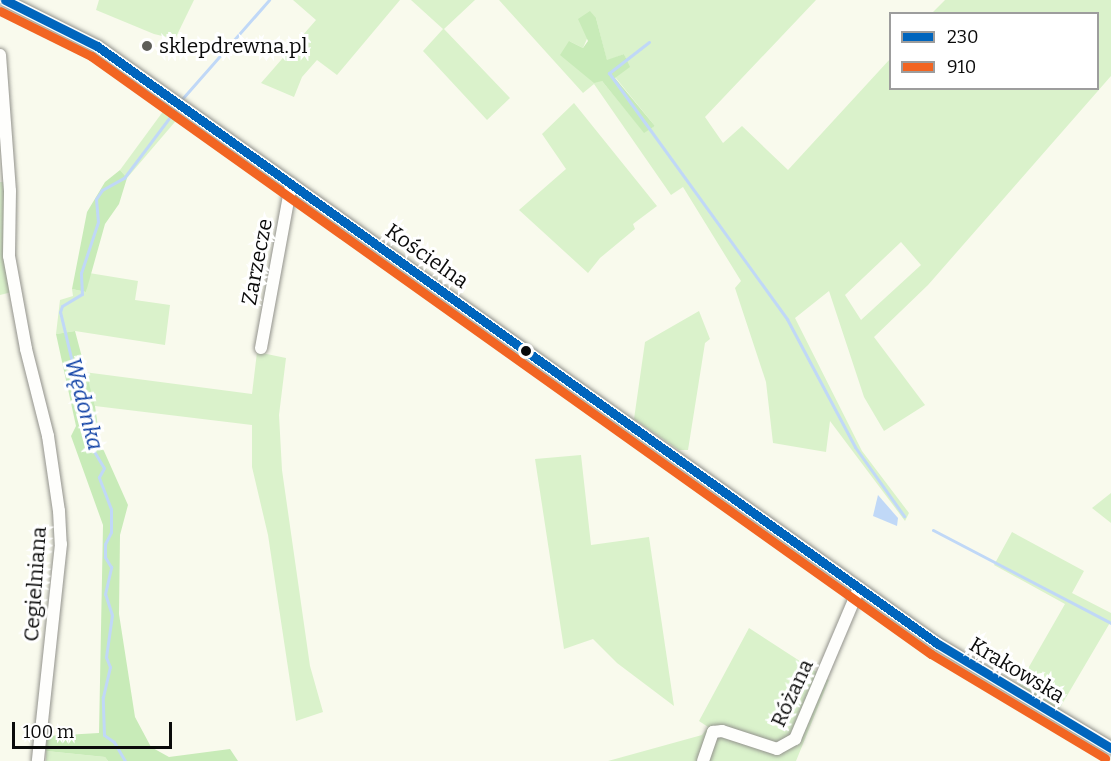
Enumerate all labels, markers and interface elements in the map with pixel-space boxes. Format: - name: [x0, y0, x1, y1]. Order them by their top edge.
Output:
- legend: [889, 12, 1099, 90]
- text: 230: [947, 26, 979, 48]
- place label: sklepdrewna.pl: [159, 33, 308, 59]
- marker: sklepdrewna.pl: [140, 39, 154, 53]
- text: 910: [947, 56, 976, 78]
- street label: Zarzecze: [236, 217, 278, 307]
- street label: Kościelna: [381, 218, 473, 294]
- unlabelled marker: [520, 345, 532, 357]
- water label: Wędonka: [59, 355, 109, 453]
- street label: Cegielniana: [18, 526, 52, 642]
- street label: Krakowska: [965, 632, 1069, 708]
- street label: Różana: [765, 655, 819, 731]
- scale bar: [15, 710, 176, 748]
- text: 100 m: [23, 721, 74, 743]

